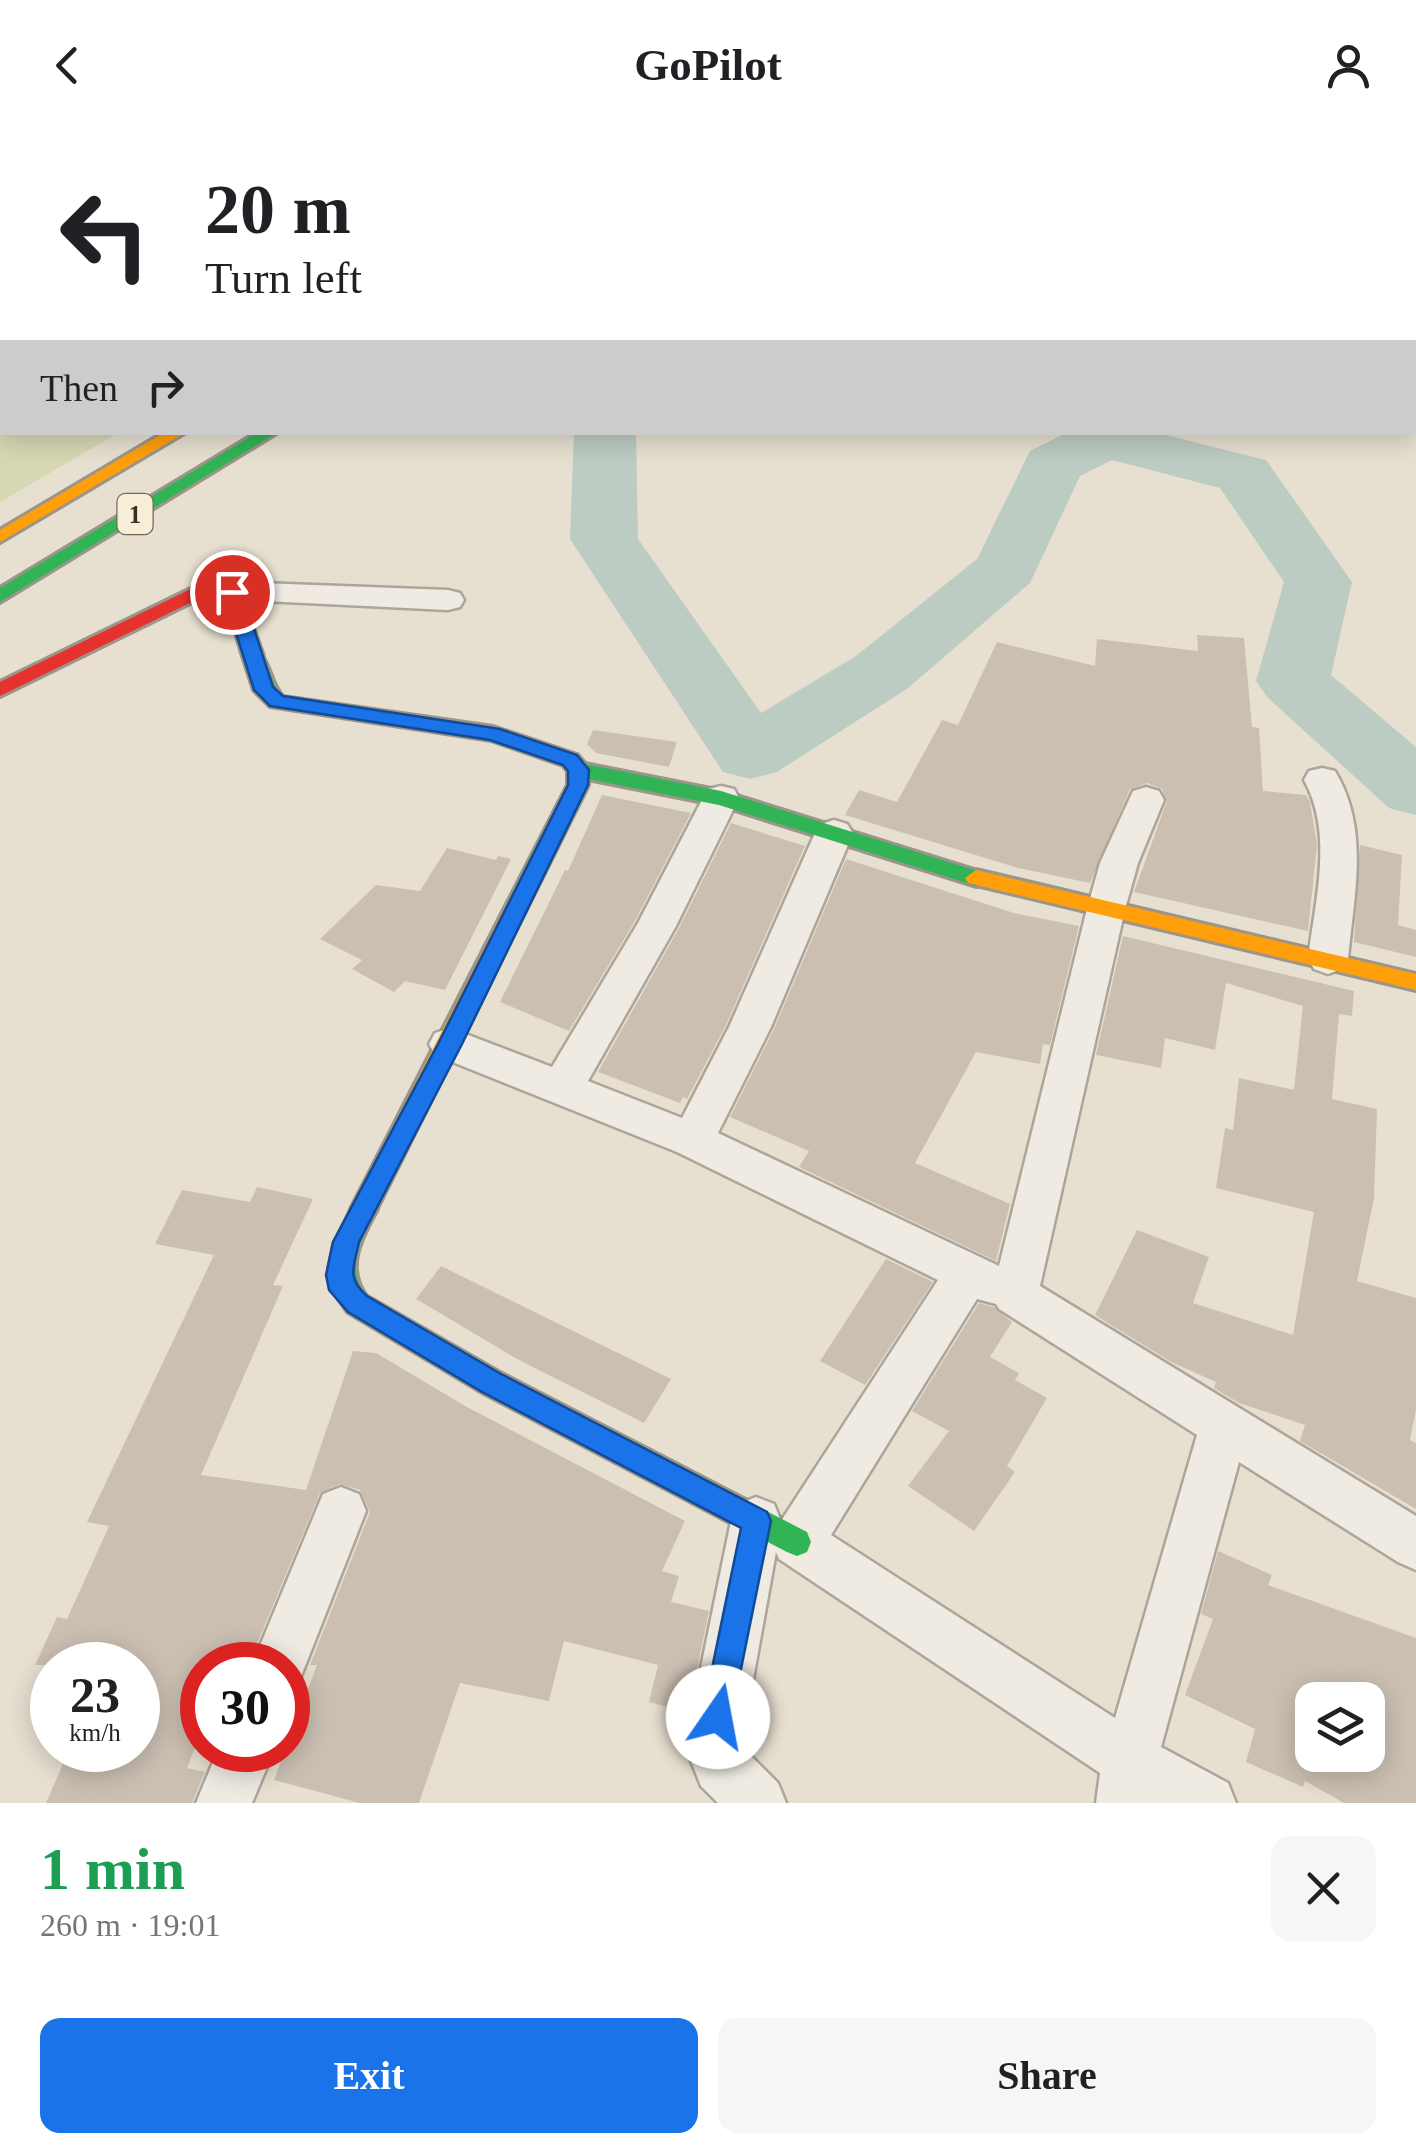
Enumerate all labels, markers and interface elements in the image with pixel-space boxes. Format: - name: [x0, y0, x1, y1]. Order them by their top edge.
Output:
- icon: back: [40, 38, 95, 93]
- icon: person: [1321, 38, 1376, 93]
- text: GoPilot: [634, 40, 782, 90]
- icon: left: [40, 170, 170, 300]
- text: 20 m: [205, 171, 351, 248]
- text: Turn left: [205, 253, 362, 303]
- icon: right: [138, 360, 193, 415]
- text: Then: [40, 367, 118, 409]
- road number: 1: [118, 494, 152, 534]
- pin: [190, 550, 275, 635]
- icon: arrive: [205, 565, 260, 620]
- speed limit sign: 30: [180, 1642, 310, 1772]
- position arrow: [666, 1665, 770, 1769]
- text: 23: [70, 1667, 120, 1723]
- map controls: [1295, 1682, 1385, 1772]
- button: layers: [1295, 1682, 1385, 1772]
- text: km/h: [69, 1719, 121, 1746]
- text: 1 min: [40, 1836, 185, 1902]
- button: close: [1271, 1836, 1376, 1941]
- text: 260 m · 19:01: [40, 1907, 220, 1943]
- button: Exit: [40, 2018, 698, 2133]
- button: Share: [718, 2018, 1376, 2133]

